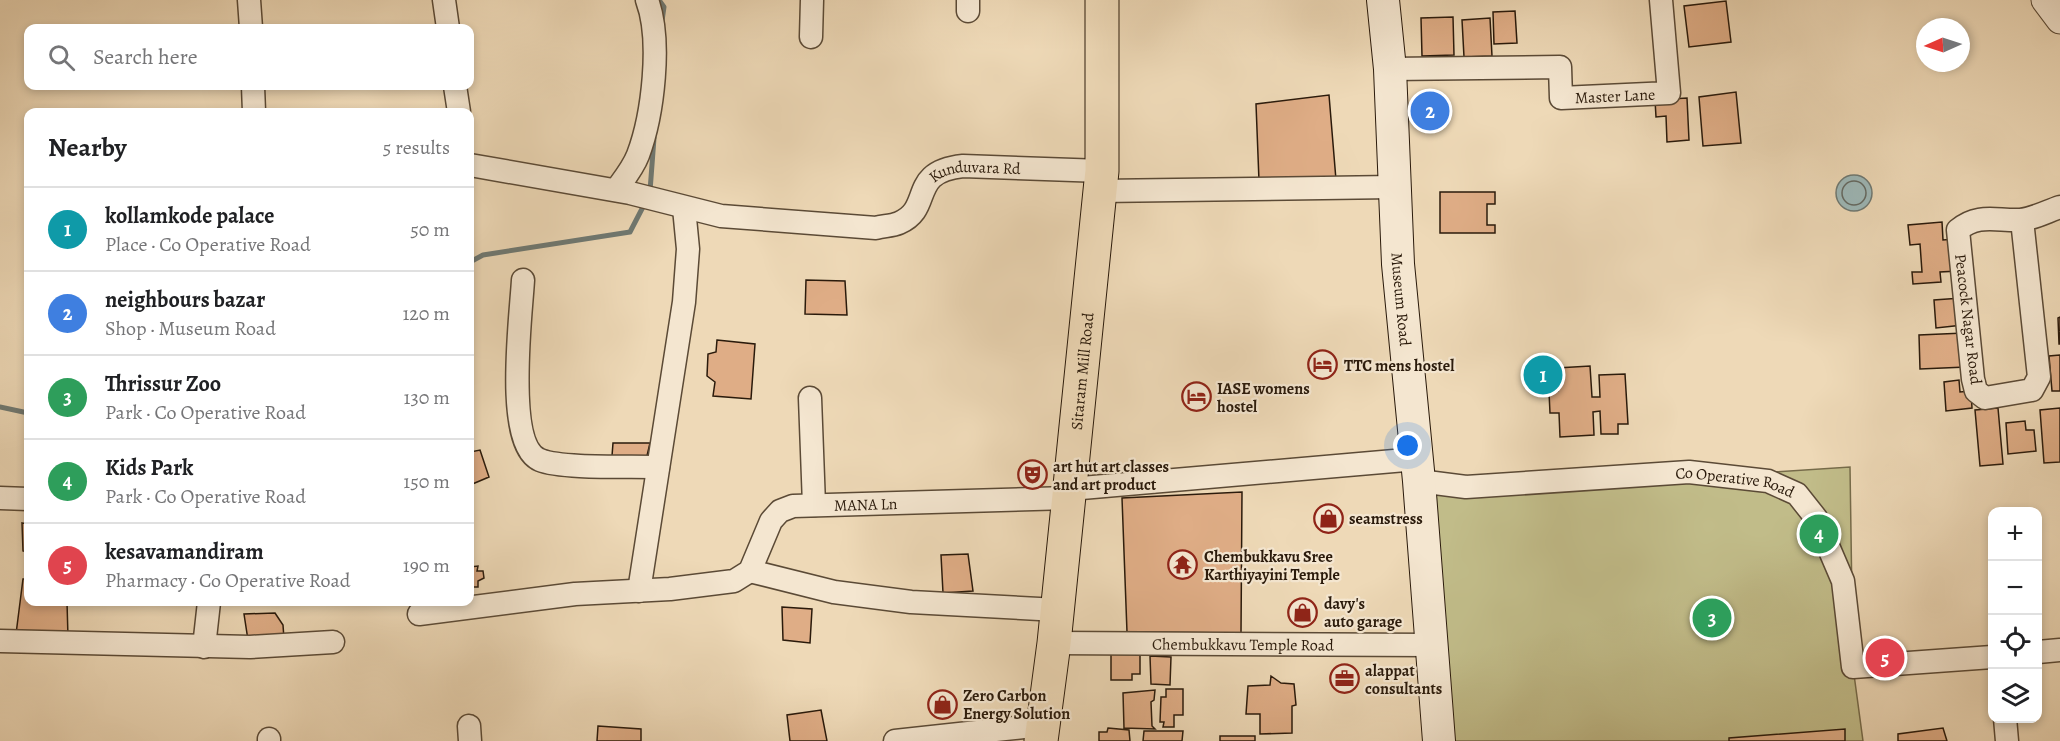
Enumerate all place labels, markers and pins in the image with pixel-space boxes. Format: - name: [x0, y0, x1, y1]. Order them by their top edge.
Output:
- pin: 2: [1410, 88, 1450, 134]
- hotel icon: TTC mens hostel: [1307, 349, 1339, 381]
- pin: 1: [1524, 352, 1562, 398]
- place label: TTC mens hostel: [1344, 355, 1455, 377]
- place label: IASE womens hostel: [1217, 378, 1310, 418]
- hotel icon: IASE womens hostel: [1180, 381, 1212, 413]
- place label: art hut art classes and art product: [1053, 456, 1169, 496]
- theatre icon: art hut art classes and art product: [1016, 459, 1048, 491]
- shop icon: seamstress: [1312, 502, 1344, 534]
- place label: seamstress: [1349, 508, 1423, 530]
- pin: 4: [1800, 512, 1838, 556]
- place label: Chembukkavu Sree Karthiyayini Temple: [1204, 546, 1340, 586]
- temple icon: Chembukkavu Sree Karthiyayini Temple: [1167, 549, 1199, 581]
- place label: davy's auto garage: [1324, 593, 1402, 633]
- shop icon: davy's auto garage: [1287, 596, 1319, 628]
- pin: 3: [1692, 596, 1732, 640]
- pin: 5: [1866, 636, 1904, 680]
- place label: alappat consultants: [1365, 660, 1442, 700]
- office icon: alappat consultants: [1328, 663, 1360, 695]
- place label: Zero Carbon Energy Solution: [963, 685, 1070, 725]
- shop icon: Zero Carbon Energy Solution: [926, 688, 958, 720]

